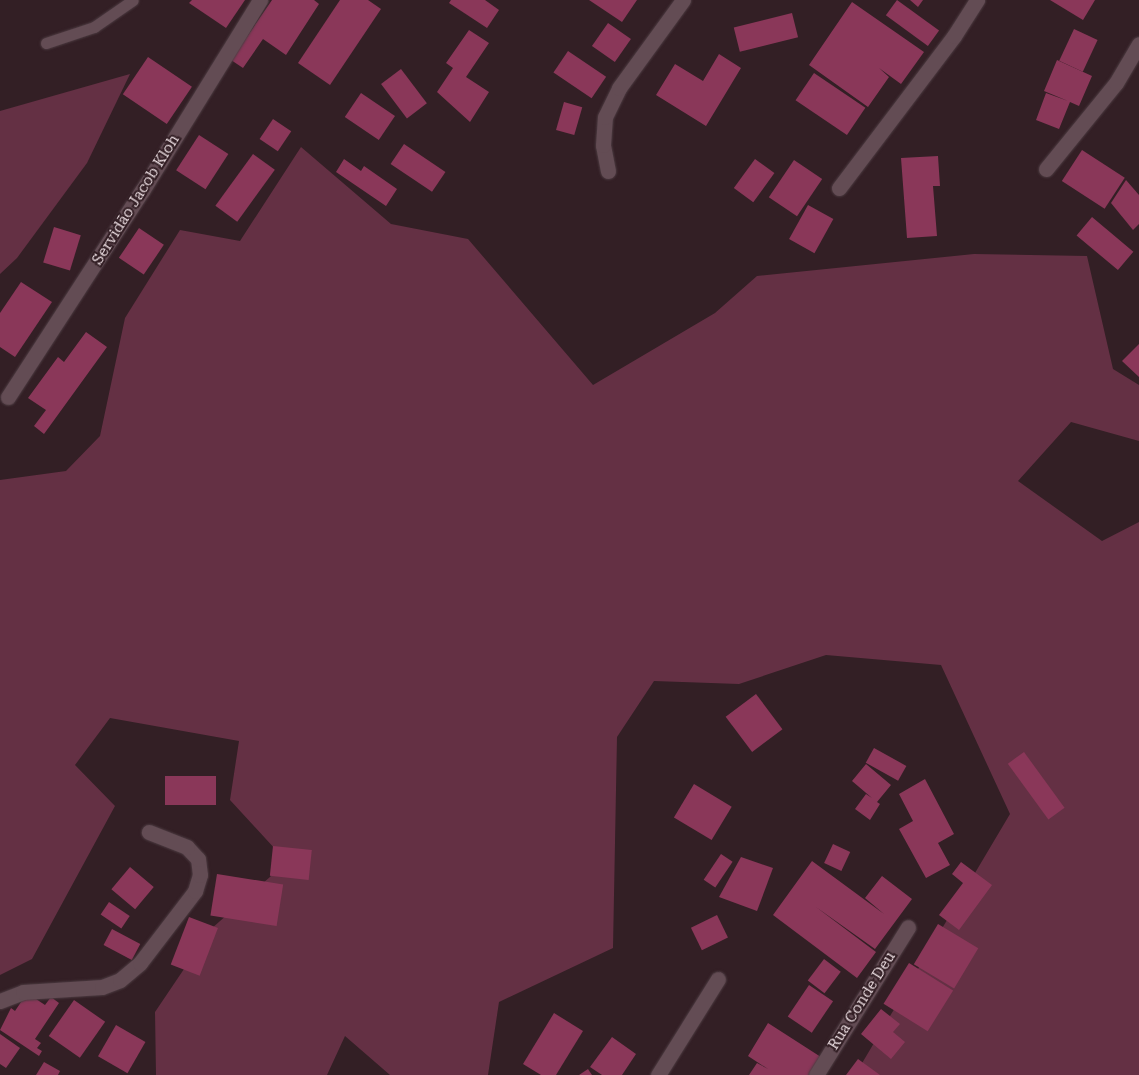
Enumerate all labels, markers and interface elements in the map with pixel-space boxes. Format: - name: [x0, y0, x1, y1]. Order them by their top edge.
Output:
- street label: Servidão Jacob Kloh: [89, 132, 183, 268]
- street label: Rua Conde Deu: [825, 949, 899, 1053]

